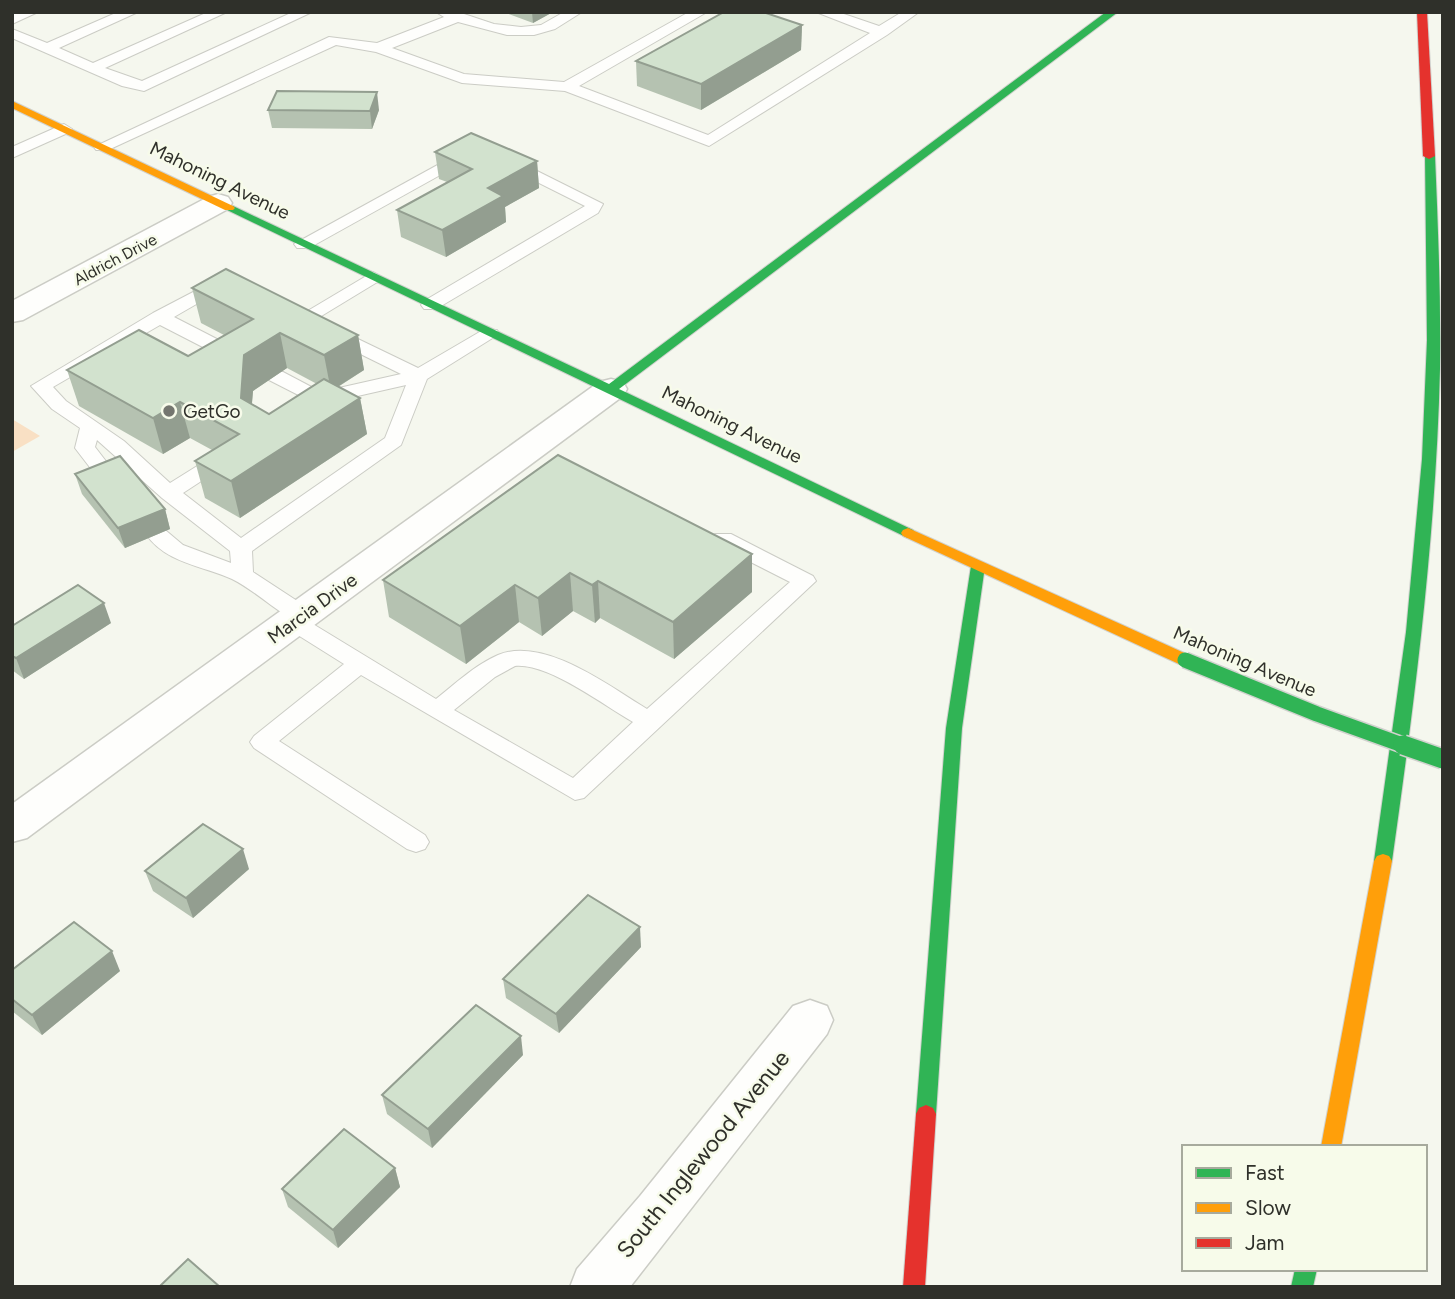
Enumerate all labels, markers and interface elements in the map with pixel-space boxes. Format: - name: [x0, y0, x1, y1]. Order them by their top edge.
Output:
- street label: Mahoning Avenue: [146, 137, 294, 224]
- street label: Aldrich Drive: [70, 229, 160, 289]
- street label: Mahoning Avenue: [658, 381, 806, 468]
- place label: GetGo: [183, 400, 240, 423]
- marker: GetGo: [161, 403, 177, 419]
- street label: Marcia Drive: [263, 568, 362, 649]
- street label: Mahoning Avenue: [1170, 621, 1320, 702]
- street label: South Inglewood Avenue: [611, 1045, 795, 1263]
- legend: [1182, 1145, 1427, 1271]
- text: Fast: [1245, 1160, 1285, 1185]
- text: Slow: [1245, 1195, 1291, 1220]
- text: Jam: [1245, 1230, 1284, 1255]

